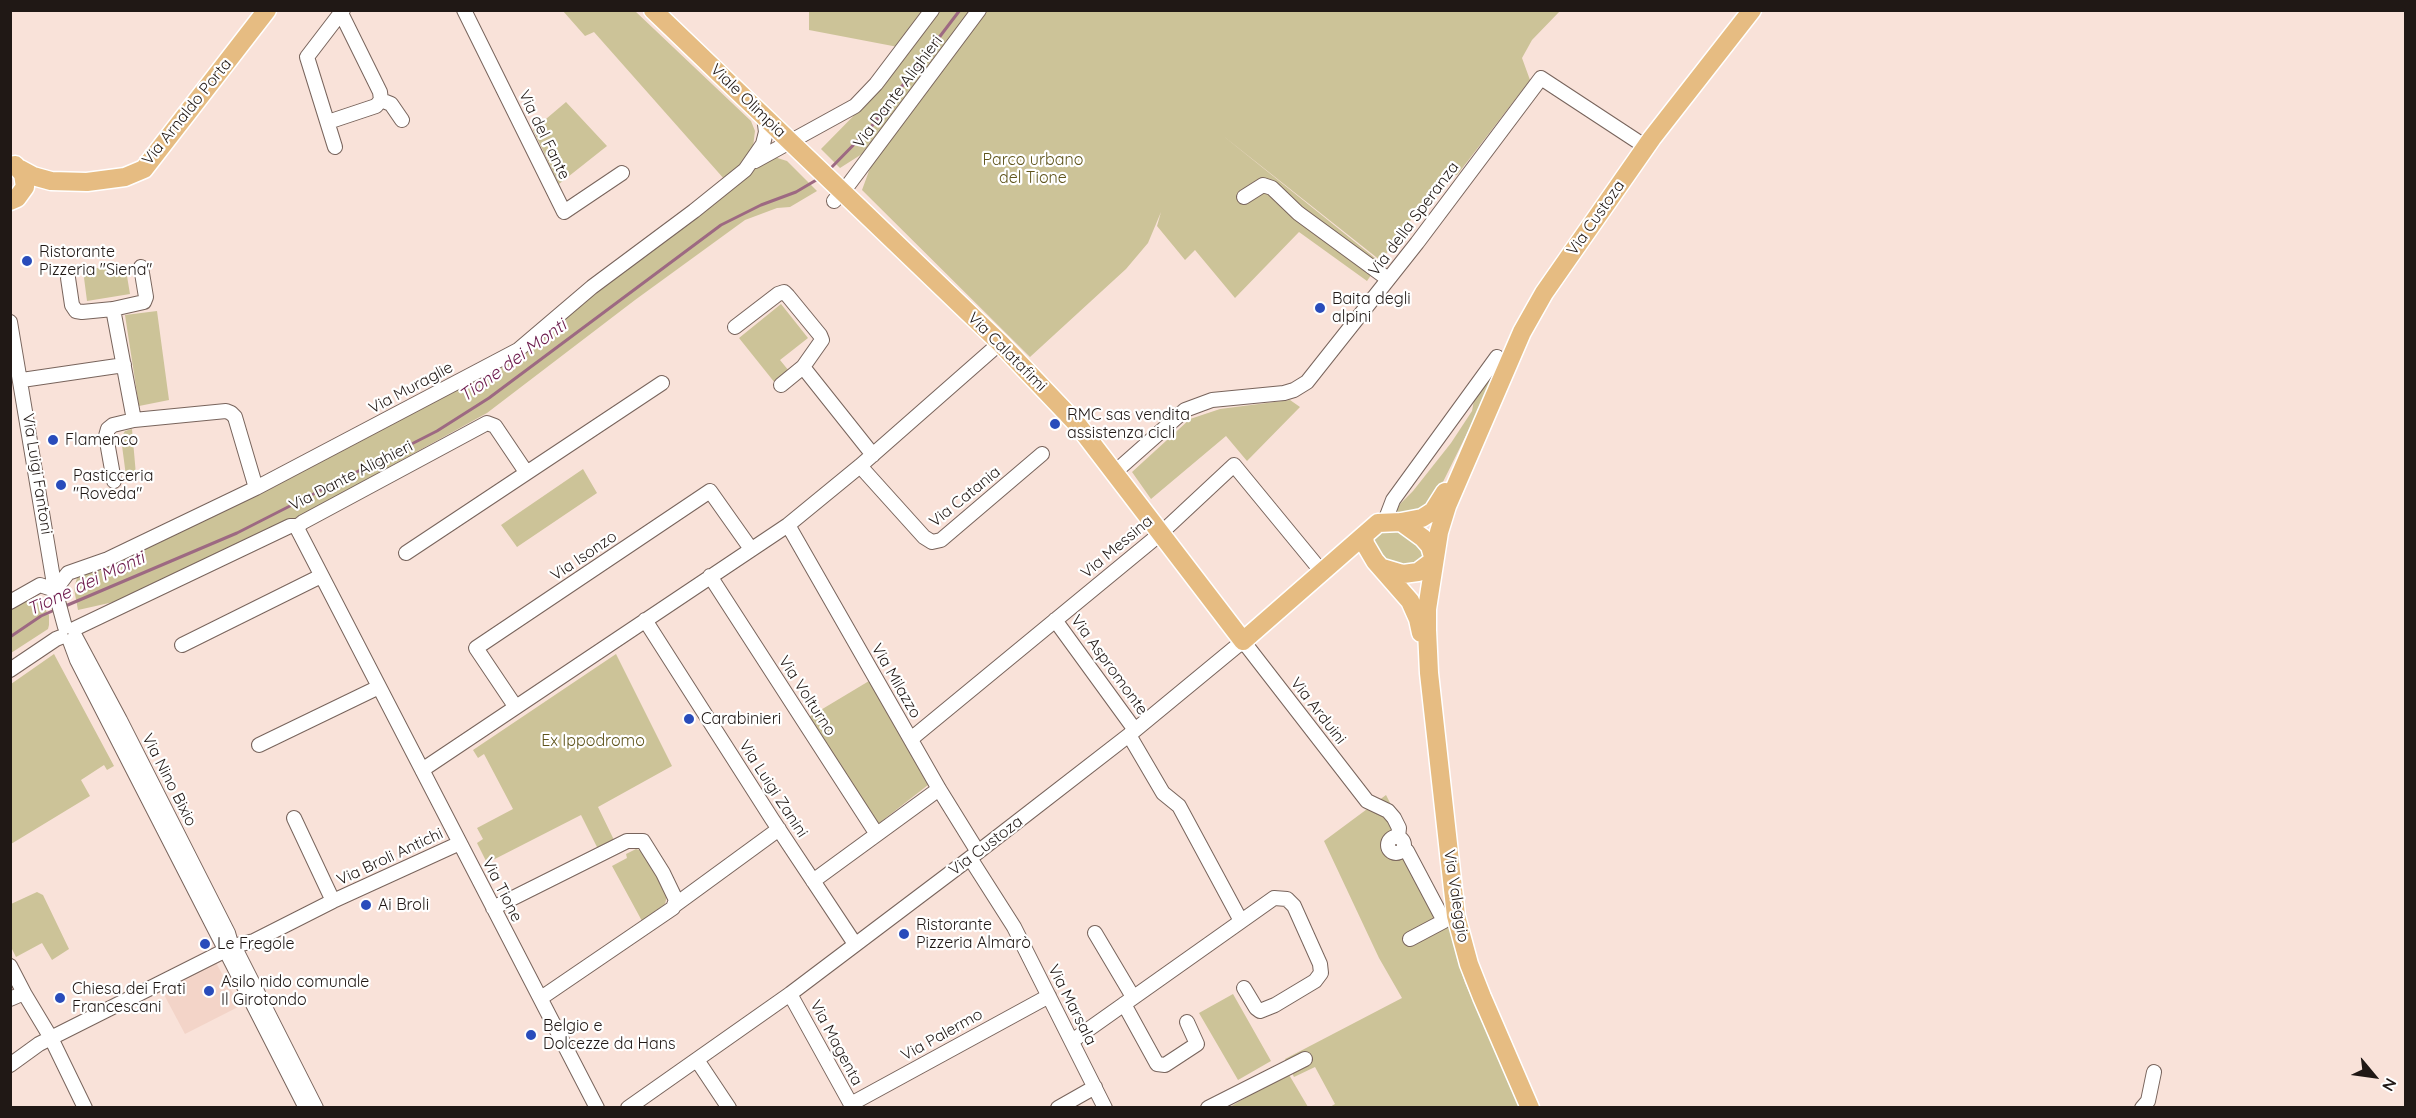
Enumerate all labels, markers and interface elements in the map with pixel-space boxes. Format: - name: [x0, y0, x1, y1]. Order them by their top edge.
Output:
- street label: Via Dante Alighieri: [849, 32, 947, 152]
- street label: Via Arnaldo Porta: [138, 55, 236, 169]
- street label: Viale Olimpia: [706, 60, 790, 142]
- street label: Via del Fante: [514, 87, 574, 183]
- park label: Parco urbano del Tione: [983, 150, 1083, 188]
- street label: Via della Speranza: [1365, 158, 1463, 280]
- street label: Via Custoza: [1563, 177, 1629, 259]
- place label: Ristorante Pizzeria "Siena": [39, 242, 152, 280]
- marker: Ristorante Pizzeria "Siena": [20, 254, 34, 268]
- place label: Baita degli alpini: [1332, 289, 1411, 327]
- marker: Baita degli alpini: [1313, 301, 1327, 315]
- street label: Via Calatafimi: [963, 308, 1051, 396]
- water label: Tione dei Monti: [455, 315, 571, 407]
- street label: Via Muraglie: [366, 358, 456, 418]
- place label: RMC sas vendita assistenza cicli: [1067, 405, 1190, 443]
- street label: Via Luigi Fantoni: [18, 412, 56, 536]
- marker: RMC sas vendita assistenza cicli: [1048, 417, 1062, 431]
- place label: Flamenco: [65, 430, 138, 450]
- marker: Flamenco: [46, 433, 60, 447]
- street label: Via Dante Alighieri: [286, 437, 416, 515]
- street label: Via Catania: [926, 463, 1004, 531]
- place label: Pasticceria "Roveda": [73, 466, 153, 504]
- marker: Pasticceria "Roveda": [54, 478, 68, 492]
- street label: Via Messina: [1077, 511, 1157, 583]
- street label: Via Isonzo: [547, 527, 621, 585]
- water label: Tione dei Monti: [24, 547, 148, 621]
- street label: Via Aspromonte: [1066, 611, 1152, 719]
- street label: Via Milazzo: [867, 640, 925, 722]
- street label: Via Volturno: [774, 652, 840, 740]
- street label: Via Arduini: [1286, 674, 1350, 748]
- place label: Carabinieri: [701, 709, 781, 729]
- marker: Carabinieri: [682, 712, 696, 726]
- street label: Via Nino Bixio: [137, 731, 201, 829]
- park label: Ex Ippodromo: [541, 731, 645, 751]
- street label: Via Luigi Zanini: [734, 737, 812, 841]
- street label: Via Custoza: [945, 812, 1027, 880]
- street label: Via Broli Antichi: [334, 824, 446, 890]
- street label: Via Valeggio: [1439, 848, 1473, 944]
- street label: Via Tione: [478, 855, 526, 925]
- place label: Ai Broli: [378, 895, 429, 915]
- marker: Ai Broli: [359, 898, 373, 912]
- place label: Ristorante Pizzeria Almarò: [916, 915, 1031, 953]
- marker: Ristorante Pizzeria Almarò: [897, 927, 911, 941]
- place label: Le Fregole: [217, 934, 294, 954]
- marker: Le Fregole: [198, 937, 212, 951]
- street label: Via Marsala: [1043, 961, 1101, 1049]
- place label: Asilo nido comunale Il Girotondo: [221, 972, 369, 1010]
- place label: Chiesa dei Frati Francescani: [72, 979, 186, 1017]
- marker: Asilo nido comunale Il Girotondo: [202, 984, 216, 998]
- marker: Chiesa dei Frati Francescani: [53, 991, 67, 1005]
- street label: Via Magenta: [805, 997, 867, 1089]
- street label: Via Palermo: [898, 1005, 986, 1065]
- place label: Belgio e Dolcezze da Hans: [543, 1016, 675, 1054]
- marker: Belgio e Dolcezze da Hans: [524, 1028, 538, 1042]
- north arrow: [2344, 1046, 2404, 1106]
- text: N: [2378, 1075, 2401, 1095]

